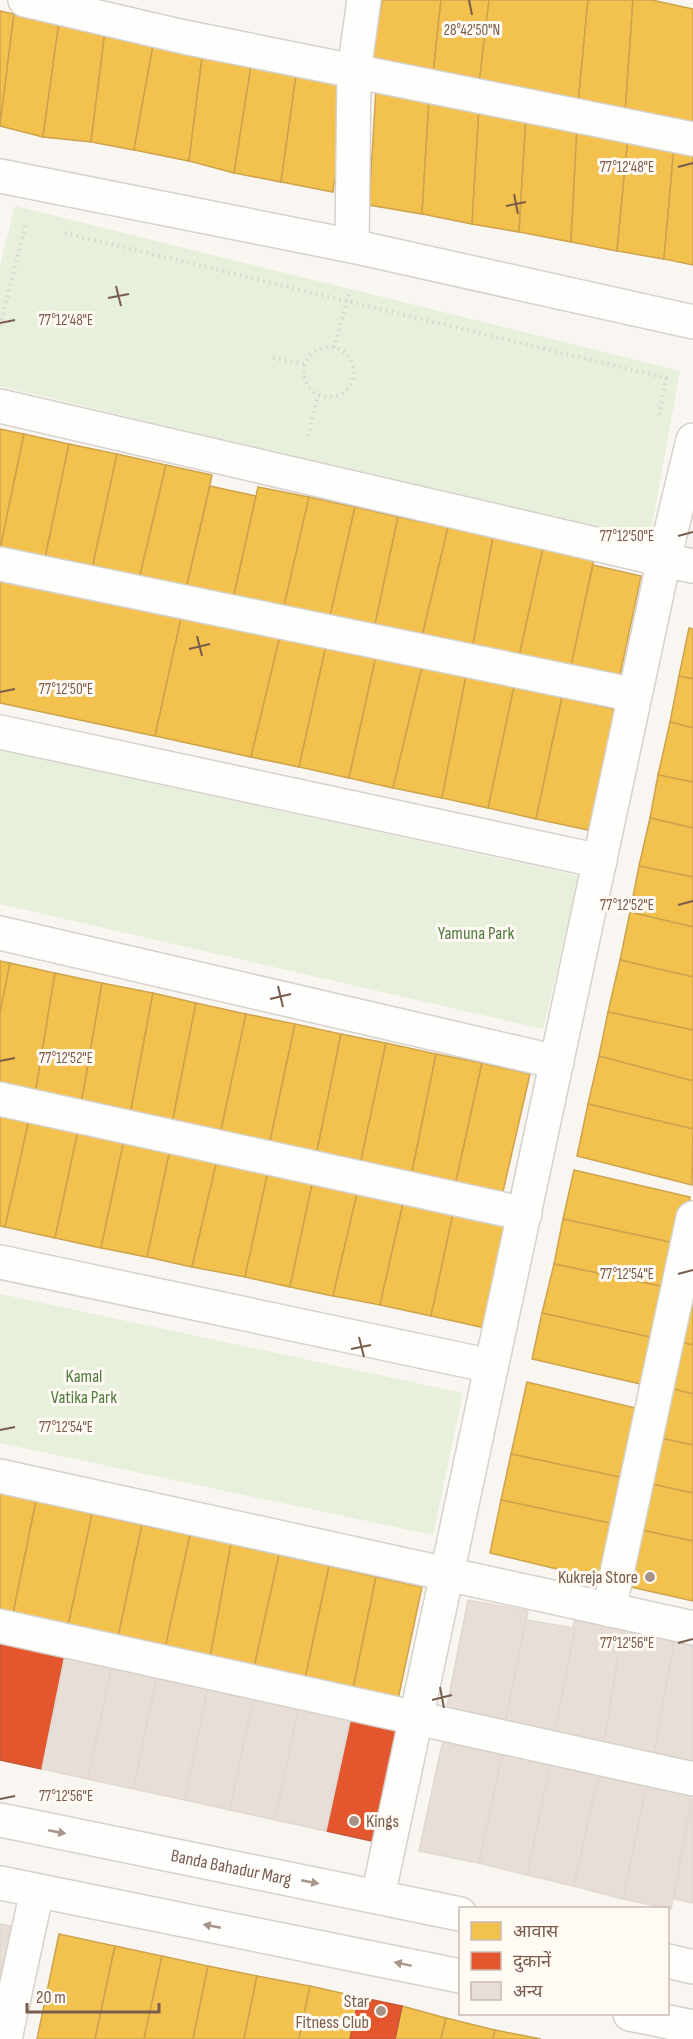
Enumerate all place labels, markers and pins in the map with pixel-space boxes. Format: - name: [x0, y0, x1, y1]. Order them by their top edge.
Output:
- place label: Kukreja Store: [558, 1567, 638, 1588]
- marker: Kukreja Store: [643, 1570, 657, 1584]
- place label: Kings: [366, 1811, 399, 1832]
- marker: Kings: [347, 1814, 361, 1828]
- place label: Star Fitness Club: [295, 1991, 369, 2033]
- marker: Star Fitness Club: [374, 2004, 388, 2018]

